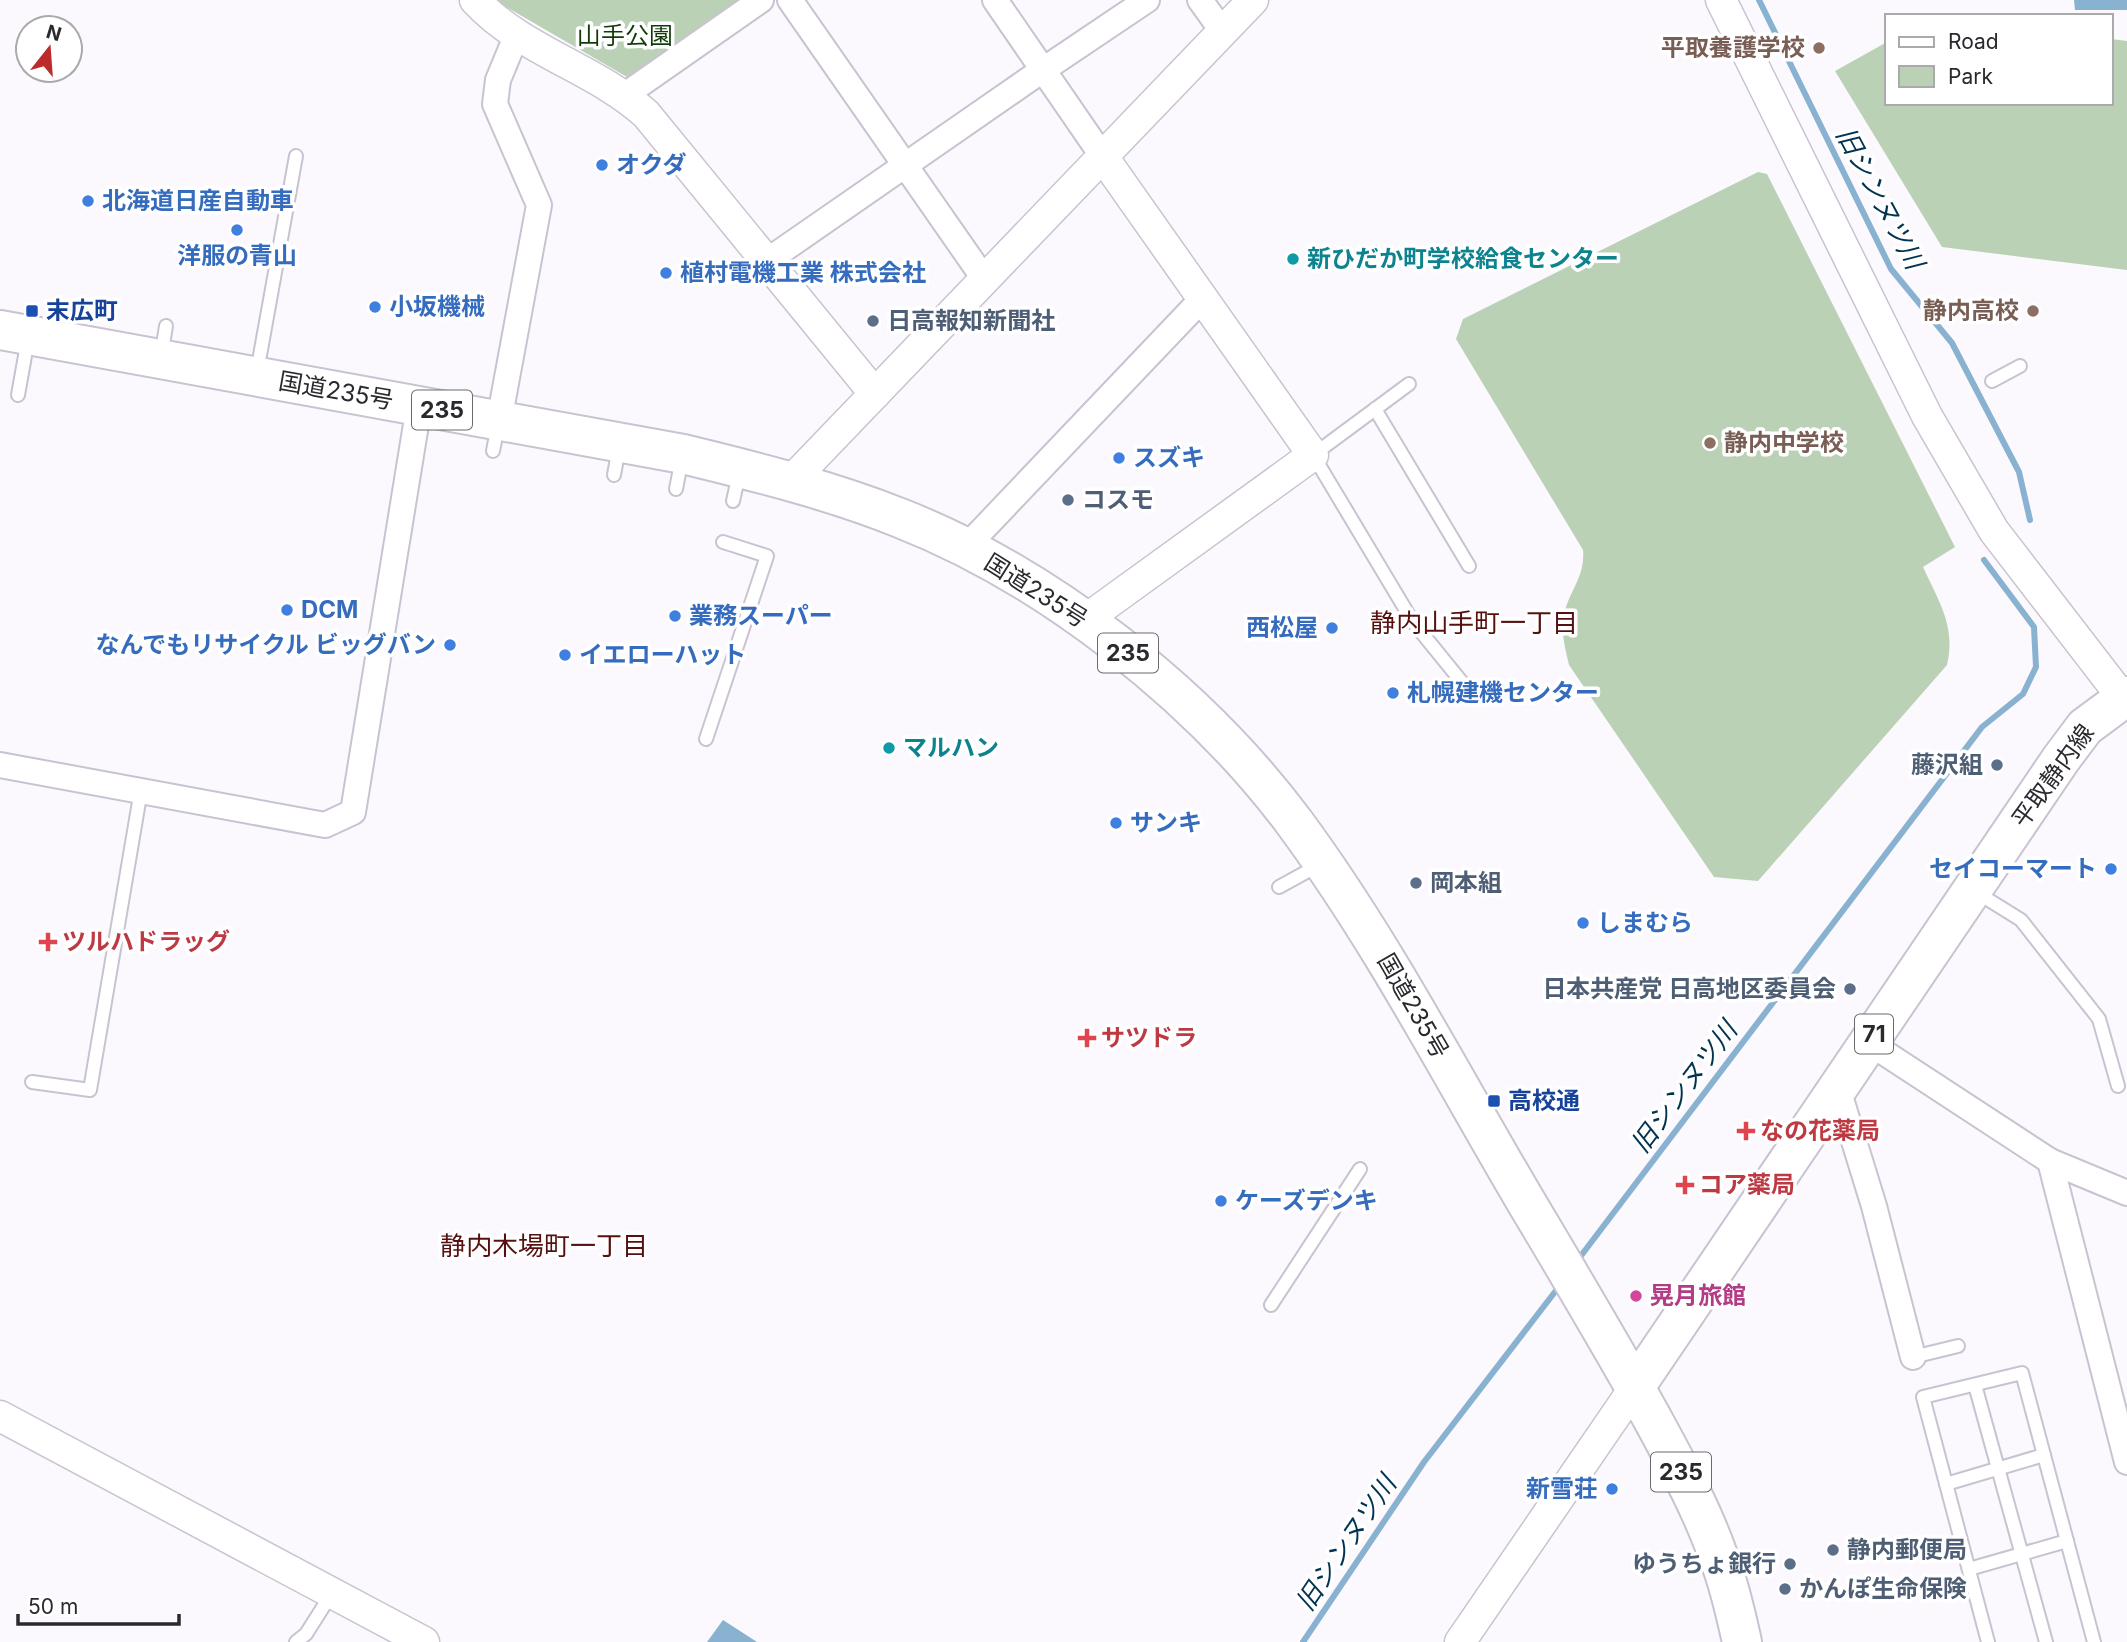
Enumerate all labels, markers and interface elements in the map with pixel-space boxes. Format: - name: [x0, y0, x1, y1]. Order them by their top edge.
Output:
- north arrow: [14, 14, 84, 84]
- legend: [1885, 14, 2113, 105]
- text: N: [44, 20, 64, 46]
- park label: 山手公園: [577, 21, 673, 50]
- text: Road: [1948, 29, 1999, 54]
- place label: 平取養護学校: [1661, 33, 1805, 62]
- marker: 平取養護学校: [1811, 40, 1827, 56]
- text: Park: [1948, 64, 1993, 89]
- water label: 旧シンヌツ川: [1830, 122, 1932, 277]
- place label: オクダ: [616, 150, 687, 179]
- marker: オクダ: [594, 157, 610, 173]
- place label: 北海道日産自動車: [102, 186, 294, 215]
- marker: 北海道日産自動車: [80, 193, 96, 209]
- marker: 洋服の青山: [229, 222, 245, 238]
- place label: 洋服の青山: [177, 241, 297, 270]
- place label: 新ひだか町学校給食センター: [1307, 244, 1619, 273]
- marker: 新ひだか町学校給食センター: [1285, 251, 1301, 267]
- place label: 植村電機工業 株式会社: [680, 258, 926, 287]
- marker: 植村電機工業 株式会社: [658, 265, 674, 281]
- place label: 小坂機械: [389, 292, 485, 321]
- place label: 末広町: [46, 296, 118, 325]
- place label: 静内高校: [1923, 296, 2019, 325]
- marker: 小坂機械: [367, 299, 383, 315]
- marker: 末広町: [24, 303, 40, 319]
- marker: 静内高校: [2025, 303, 2041, 319]
- place label: 日高報知新聞社: [887, 306, 1055, 335]
- marker: 日高報知新聞社: [865, 313, 881, 329]
- street label: 国道235号: [276, 366, 396, 415]
- road number: 235: [412, 390, 472, 430]
- place label: 静内中学校: [1724, 428, 1844, 457]
- marker: 静内中学校: [1702, 435, 1718, 451]
- place label: スズキ: [1133, 443, 1205, 472]
- marker: スズキ: [1111, 450, 1127, 466]
- place label: コスモ: [1082, 485, 1154, 514]
- marker: コスモ: [1060, 492, 1076, 508]
- street label: 国道235号: [979, 548, 1093, 634]
- place label: DCM: [301, 595, 358, 624]
- place label: 業務スーパー: [689, 601, 833, 630]
- marker: DCM: [279, 602, 295, 618]
- district label: 静内山手町一丁目: [1370, 607, 1578, 638]
- marker: 業務スーパー: [667, 608, 683, 624]
- place label: 西松屋: [1246, 613, 1318, 642]
- marker: 西松屋: [1324, 620, 1340, 636]
- place label: なんでもリサイクル ビッグバン: [96, 630, 436, 659]
- road number: 235: [1098, 634, 1158, 673]
- marker: なんでもリサイクル ビッグバン: [442, 637, 458, 653]
- place label: イエローハット: [579, 640, 746, 669]
- marker: イエローハット: [557, 647, 573, 663]
- place label: 札幌建機センター: [1407, 678, 1599, 707]
- marker: 札幌建機センター: [1385, 685, 1401, 701]
- street label: 平取静内線: [2006, 719, 2100, 833]
- place label: マルハン: [903, 733, 999, 762]
- marker: マルハン: [881, 740, 897, 756]
- place label: 藤沢組: [1911, 750, 1983, 779]
- marker: 藤沢組: [1989, 757, 2005, 773]
- place label: サンキ: [1130, 808, 1202, 837]
- marker: サンキ: [1108, 815, 1124, 831]
- place label: セイコーマート: [1929, 854, 2097, 883]
- marker: セイコーマート: [2103, 861, 2119, 877]
- place label: 岡本組: [1430, 868, 1502, 897]
- marker: 岡本組: [1408, 875, 1424, 891]
- place label: しまむら: [1597, 908, 1693, 937]
- marker: しまむら: [1575, 915, 1591, 931]
- place label: ツルハドラッグ: [62, 927, 230, 956]
- marker: ツルハドラッグ: [40, 934, 56, 950]
- street label: 国道235号: [1372, 948, 1455, 1063]
- place label: 日本共産党 日高地区委員会: [1542, 974, 1836, 1003]
- marker: 日本共産党 日高地区委員会: [1842, 981, 1858, 997]
- water label: 旧シンヌツ川: [1624, 1013, 1745, 1158]
- road number: 71: [1855, 1015, 1893, 1054]
- place label: サツドラ: [1101, 1023, 1197, 1052]
- marker: サツドラ: [1079, 1030, 1095, 1046]
- place label: 高校通: [1508, 1086, 1580, 1115]
- marker: 高校通: [1486, 1093, 1502, 1109]
- place label: なの花薬局: [1760, 1116, 1880, 1145]
- marker: なの花薬局: [1738, 1123, 1754, 1139]
- place label: コア薬局: [1699, 1170, 1795, 1199]
- marker: コア薬局: [1677, 1177, 1693, 1193]
- place label: ケーズデンキ: [1235, 1186, 1378, 1215]
- marker: ケーズデンキ: [1213, 1193, 1229, 1209]
- district label: 静内木場町一丁目: [440, 1230, 648, 1261]
- place label: 晃月旅館: [1650, 1281, 1746, 1310]
- marker: 晃月旅館: [1628, 1288, 1644, 1304]
- road number: 235: [1651, 1452, 1711, 1492]
- water label: 旧シンヌツ川: [1289, 1467, 1404, 1616]
- place label: 新雪荘: [1526, 1474, 1598, 1503]
- marker: 新雪荘: [1604, 1481, 1620, 1497]
- place label: 静内郵便局: [1847, 1535, 1967, 1564]
- marker: 静内郵便局: [1825, 1542, 1841, 1558]
- place label: ゆうちょ銀行: [1632, 1549, 1776, 1578]
- marker: ゆうちょ銀行: [1782, 1556, 1798, 1572]
- place label: かんぽ生命保険: [1799, 1574, 1967, 1603]
- marker: かんぽ生命保険: [1777, 1581, 1793, 1597]
- scale bar: [18, 1582, 178, 1626]
- text: 50 m: [28, 1594, 78, 1619]

